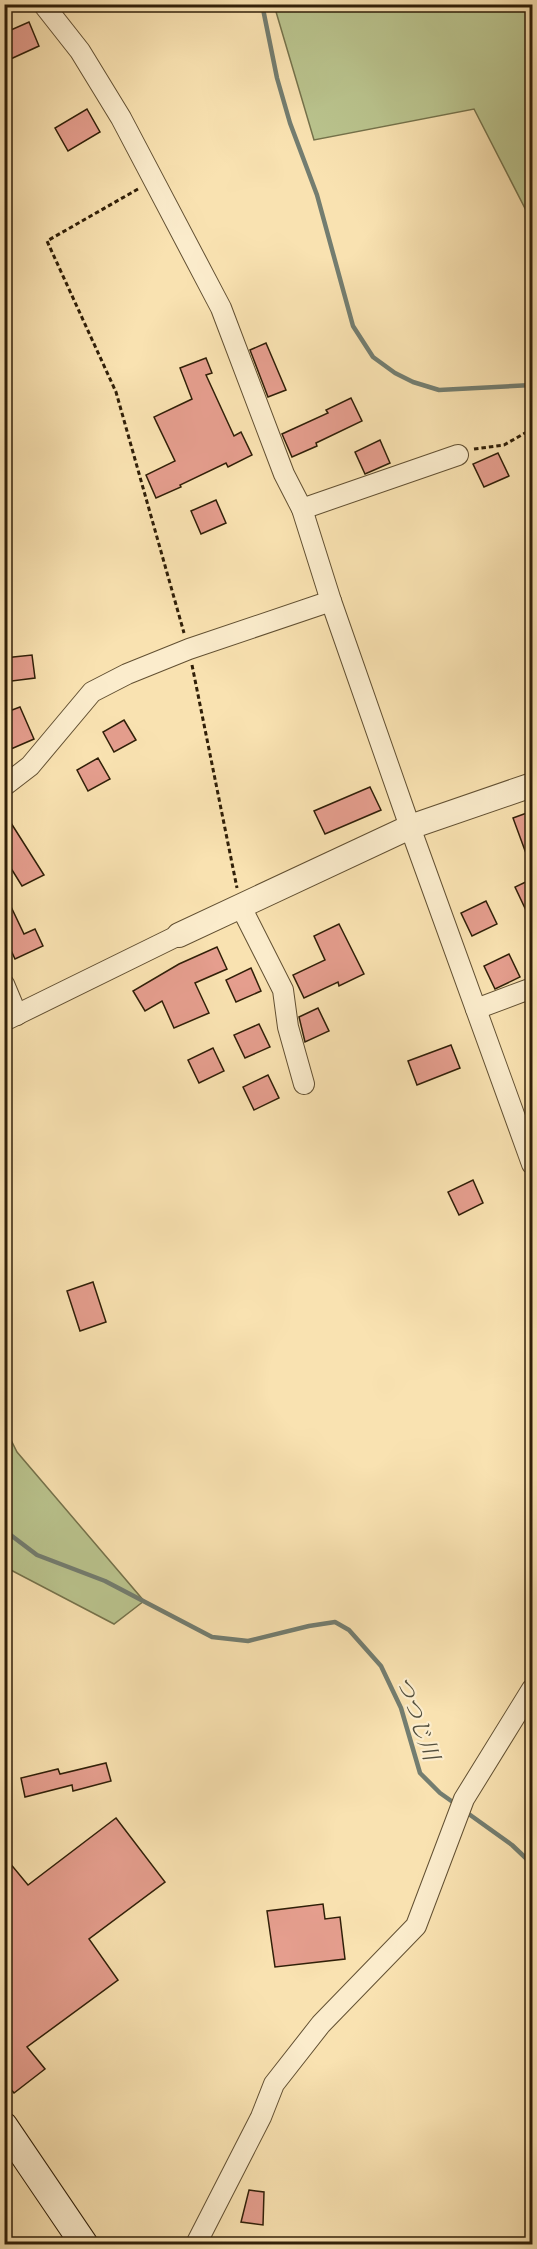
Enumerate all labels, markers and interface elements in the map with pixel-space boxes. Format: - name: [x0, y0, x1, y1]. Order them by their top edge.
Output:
- water label: つつじ川: [388, 1673, 445, 1767]

